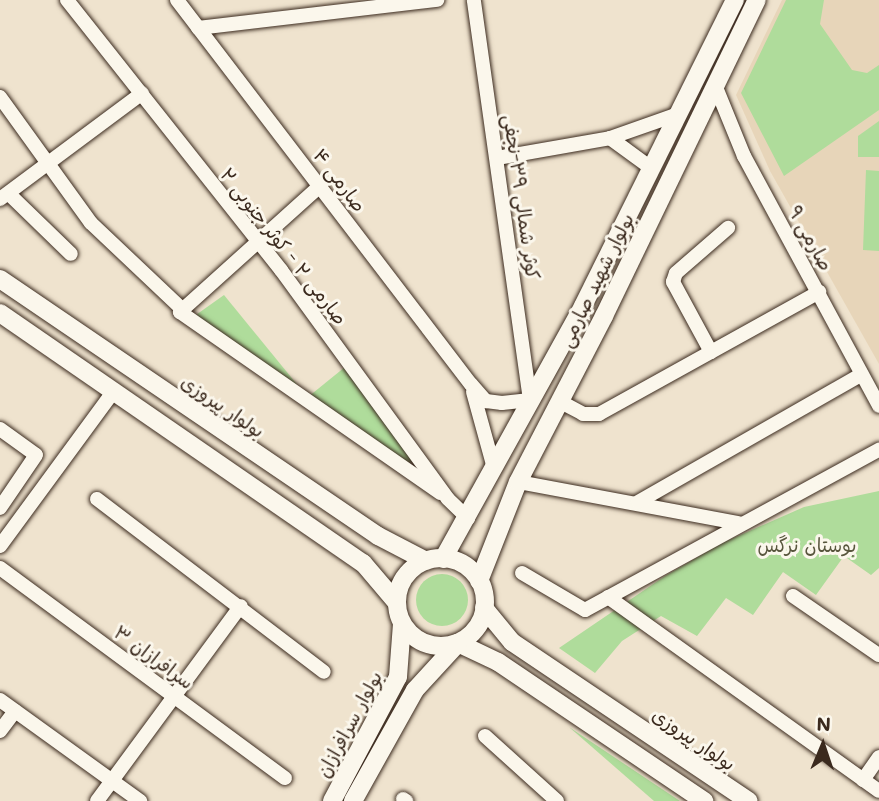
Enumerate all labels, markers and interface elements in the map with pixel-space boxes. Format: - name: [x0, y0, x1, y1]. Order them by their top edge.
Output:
- street label: کوثر شمالی ۳۹-نجفی: [499, 113, 545, 281]
- street label: صارمی ۴: [309, 144, 371, 216]
- street label: صارمی ۲ - کوثر جنوبی ۲: [216, 163, 352, 329]
- street label: صارمی ۹: [784, 201, 838, 275]
- street label: بولوار شهید صارمی: [554, 209, 638, 351]
- street label: بولوار پیروزی: [177, 370, 269, 442]
- park label: بوستان نرگس: [758, 534, 856, 556]
- street label: سرافرازان ۳: [110, 620, 198, 694]
- street label: بولوار سرافرازان: [311, 667, 387, 781]
- street label: بولوار پیروزی: [648, 703, 740, 775]
- north arrow: [788, 710, 858, 780]
- text: N: [816, 711, 831, 736]

